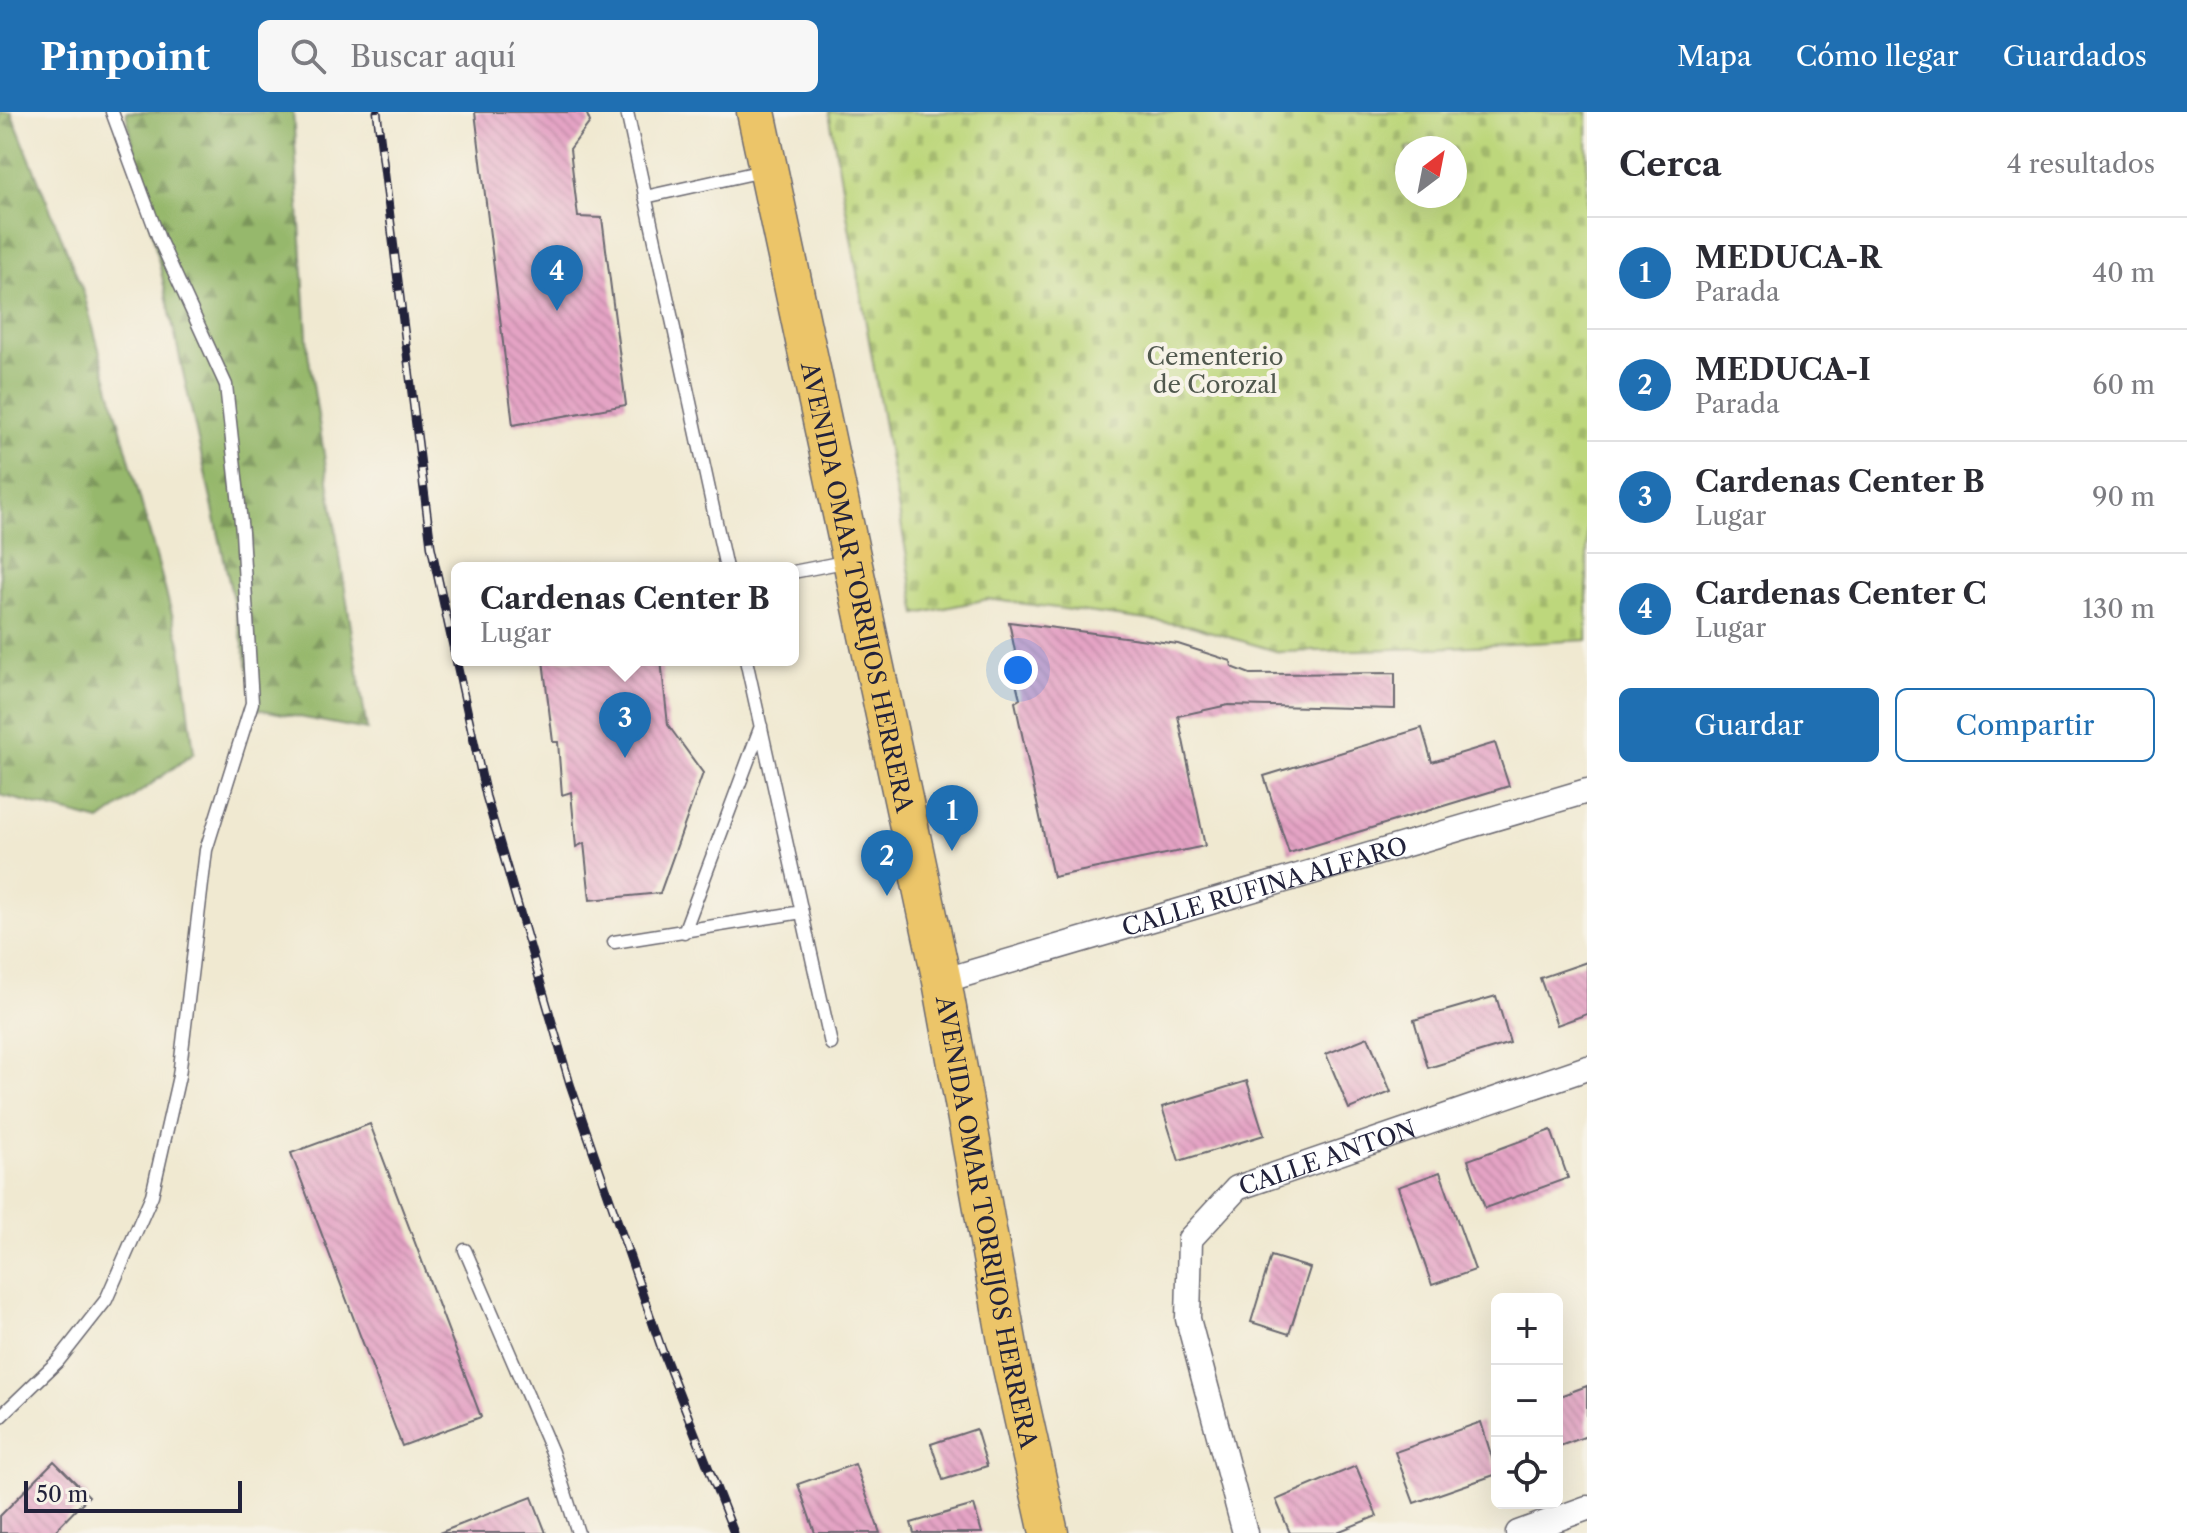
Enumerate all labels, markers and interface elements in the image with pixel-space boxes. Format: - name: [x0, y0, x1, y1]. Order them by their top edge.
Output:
- search box: [258, 20, 818, 92]
- text: Pinpoint: [40, 33, 210, 80]
- icon: search: [286, 34, 330, 78]
- text: Buscar aquí: [350, 38, 516, 75]
- text: Mapa: [1677, 39, 1752, 73]
- text: Cómo llegar: [1796, 39, 1959, 73]
- text: Guardados: [2003, 39, 2147, 73]
- north arrow: [1395, 136, 1467, 208]
- text: Cerca: [1619, 143, 1721, 185]
- text: 4 resultados: [2007, 148, 2155, 180]
- text: MEDUCA-R: [1695, 239, 1881, 276]
- pin: 4: [531, 245, 583, 311]
- text: 1: [1639, 257, 1651, 289]
- text: 40 m: [2092, 257, 2155, 289]
- text: Parada: [1695, 276, 1780, 308]
- park label: Cementerio de Corozal: [1147, 342, 1283, 399]
- text: MEDUCA-I: [1695, 351, 1871, 388]
- street label: AVENIDA OMAR TORRIJOS HERRERA: [795, 358, 920, 816]
- text: 2: [1637, 369, 1653, 401]
- text: 60 m: [2092, 369, 2155, 401]
- text: Parada: [1695, 388, 1780, 420]
- text: Cardenas Center B: [1695, 463, 1985, 500]
- text: 3: [1638, 481, 1652, 513]
- text: 90 m: [2092, 481, 2155, 513]
- text: Lugar: [1695, 500, 1766, 532]
- popup: [451, 562, 799, 666]
- text: Cardenas Center C: [1695, 575, 1987, 612]
- text: Cardenas Center B: [480, 580, 770, 617]
- text: 4: [1637, 593, 1653, 625]
- text: 130 m: [2082, 593, 2155, 625]
- text: Lugar: [1695, 612, 1766, 644]
- text: Lugar: [480, 617, 551, 649]
- your location: [998, 650, 1038, 690]
- button: Guardar: [1619, 688, 1879, 762]
- button: Compartir: [1895, 688, 2155, 762]
- pin: 3: [599, 692, 651, 758]
- pin: 1: [926, 785, 978, 851]
- pin: 2: [861, 830, 913, 896]
- street label: CALLE RUFINA ALFARO: [1118, 830, 1410, 942]
- street label: AVENIDA OMAR TORRIJOS HERRERA: [930, 993, 1044, 1452]
- street label: CALLE ANTON: [1235, 1113, 1419, 1201]
- map controls: [1491, 1293, 1563, 1509]
- button: +: [1491, 1293, 1563, 1365]
- button: −: [1491, 1365, 1563, 1437]
- button: locate: [1491, 1437, 1563, 1509]
- scale bar: [24, 1477, 242, 1513]
- text: 50 m: [36, 1481, 88, 1508]

